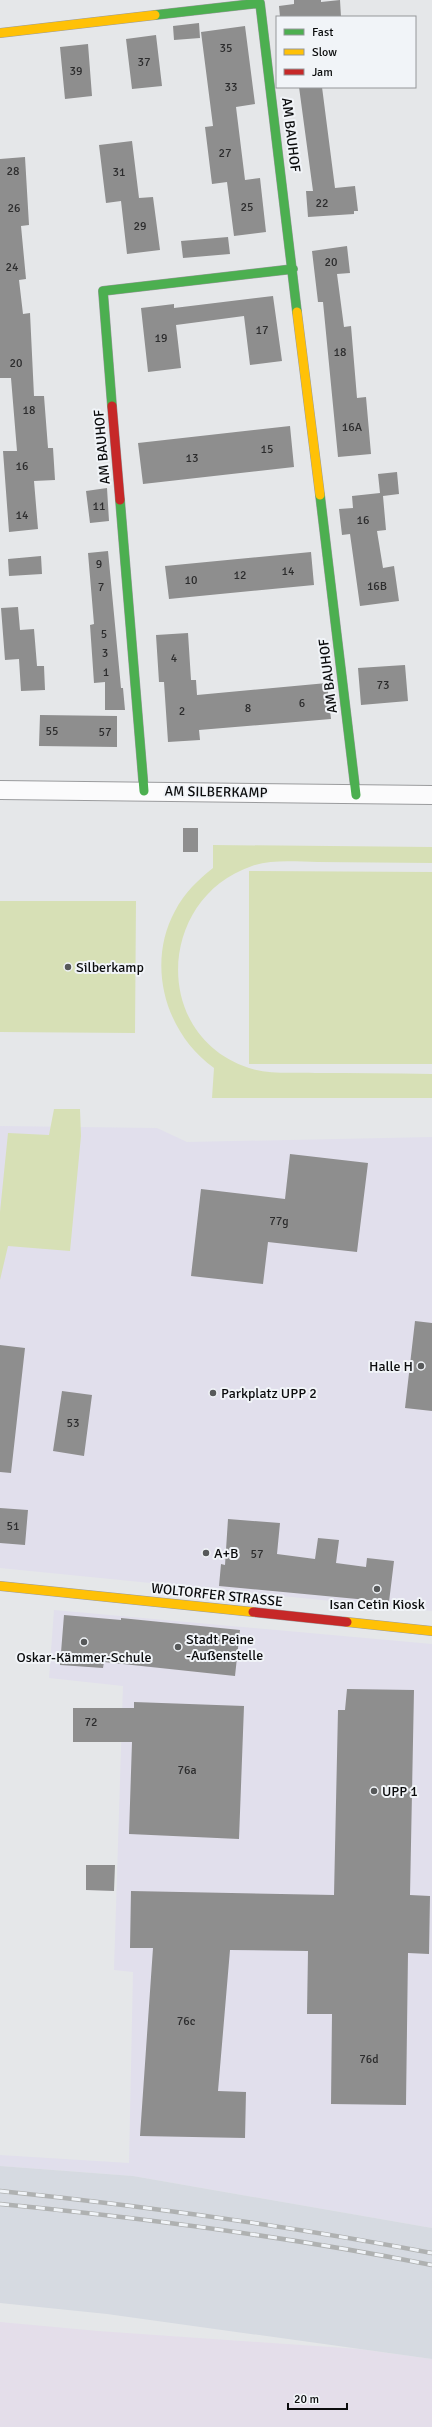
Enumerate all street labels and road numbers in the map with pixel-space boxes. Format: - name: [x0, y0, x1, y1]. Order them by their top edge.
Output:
- street label: AM BAUHOF: [278, 97, 304, 173]
- street label: AM BAUHOF: [90, 409, 114, 485]
- street label: AM BAUHOF: [315, 638, 341, 714]
- street label: AM SILBERKAMP: [164, 783, 268, 801]
- street label: WOLTORFER STRASSE: [150, 1580, 284, 1610]

